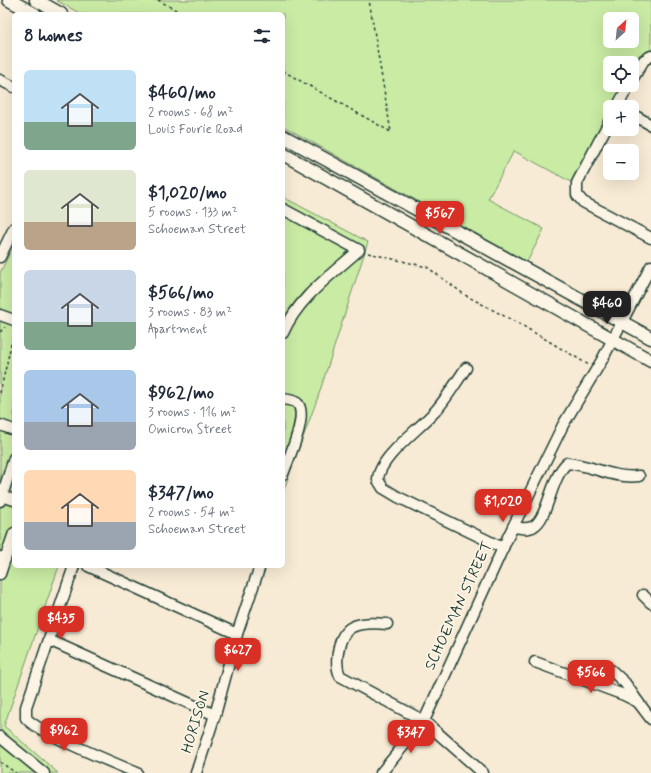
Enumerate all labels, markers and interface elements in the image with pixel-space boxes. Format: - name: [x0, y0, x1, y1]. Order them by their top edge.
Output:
- north arrow: [603, 12, 639, 48]
- map controls: [603, 12, 639, 180]
- text: 8 homes: [24, 25, 83, 47]
- icon: filters: [251, 25, 273, 47]
- button: locate: [603, 56, 639, 92]
- text: $460/mo: [148, 82, 216, 104]
- icon: home: [56, 86, 104, 134]
- button: +: [603, 100, 639, 136]
- text: 2 rooms · 68 m²: [148, 104, 233, 121]
- text: Louis Fourie Road: [148, 121, 243, 138]
- button: −: [603, 144, 639, 180]
- text: $1,020/mo: [148, 182, 227, 204]
- icon: home: [56, 186, 104, 234]
- pin: $567: [416, 201, 464, 235]
- text: 5 rooms · 133 m²: [148, 204, 238, 221]
- text: $567: [425, 205, 455, 222]
- text: Schoeman Street: [148, 221, 246, 238]
- text: $566/mo: [148, 282, 214, 304]
- icon: home: [56, 286, 104, 334]
- pin: $460: [583, 291, 631, 325]
- text: $460: [592, 295, 622, 312]
- text: 3 rooms · 83 m²: [148, 304, 232, 321]
- text: Apartment: [148, 321, 207, 338]
- text: $962/mo: [148, 382, 214, 404]
- icon: home: [56, 386, 104, 434]
- text: 3 rooms · 116 m²: [148, 404, 237, 421]
- text: Omicron Street: [148, 421, 232, 438]
- text: $347/mo: [148, 482, 214, 504]
- icon: home: [56, 486, 104, 534]
- pin: $1,020: [470, 489, 536, 523]
- text: $1,020: [484, 493, 522, 510]
- text: 2 rooms · 54 m²: [148, 504, 235, 521]
- text: Schoeman Street: [148, 521, 246, 538]
- street label: SCHOEMAN STREET: [420, 538, 498, 674]
- pin: $435: [37, 606, 85, 640]
- text: $435: [47, 610, 75, 627]
- pin: $627: [214, 638, 262, 672]
- text: $627: [224, 642, 252, 659]
- pin: $566: [567, 660, 615, 694]
- text: $566: [577, 664, 605, 681]
- street label: HORISON: [177, 688, 215, 756]
- pin: $962: [40, 718, 88, 752]
- pin: $347: [387, 720, 435, 754]
- text: $962: [50, 722, 78, 739]
- text: $347: [397, 724, 425, 741]

